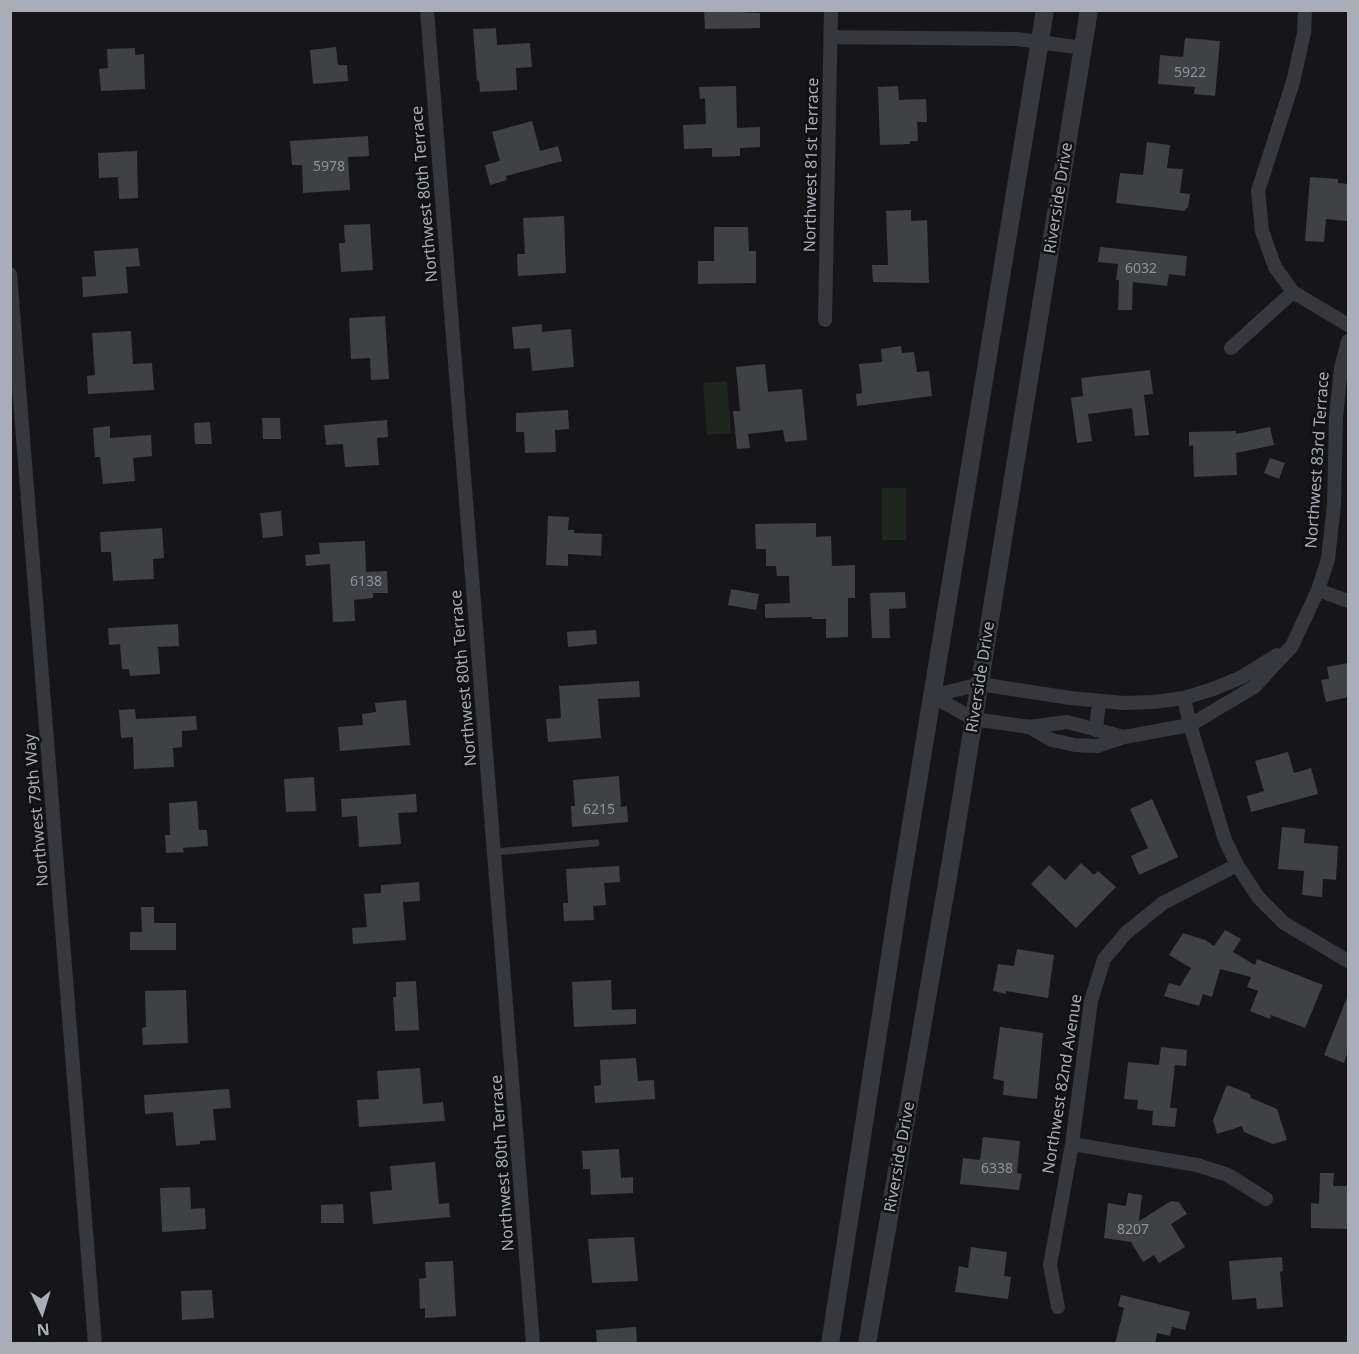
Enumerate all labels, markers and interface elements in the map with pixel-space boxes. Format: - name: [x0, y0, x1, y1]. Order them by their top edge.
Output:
- house number: 5922: [1174, 65, 1206, 81]
- street label: Northwest 81st Terrace: [801, 78, 823, 252]
- street label: Northwest 80th Terrace: [408, 105, 442, 283]
- street label: Riverside Drive: [1041, 141, 1077, 255]
- house number: 5978: [313, 159, 345, 175]
- house number: 6032: [1125, 261, 1157, 277]
- street label: Northwest 83rd Terrace: [1302, 371, 1334, 549]
- house number: 6138: [350, 574, 382, 590]
- street label: Northwest 80th Terrace: [447, 589, 481, 767]
- street label: Riverside Drive: [963, 620, 999, 734]
- street label: Northwest 79th Way: [21, 733, 53, 887]
- house number: 6215: [583, 802, 615, 818]
- street label: Northwest 82nd Avenue: [1039, 993, 1087, 1175]
- street label: Northwest 80th Terrace: [487, 1074, 519, 1252]
- street label: Riverside Drive: [881, 1100, 919, 1214]
- house number: 6338: [981, 1161, 1013, 1177]
- house number: 8207: [1117, 1222, 1149, 1238]
- north arrow: [12, 1282, 72, 1342]
- text: N: [36, 1319, 51, 1341]

